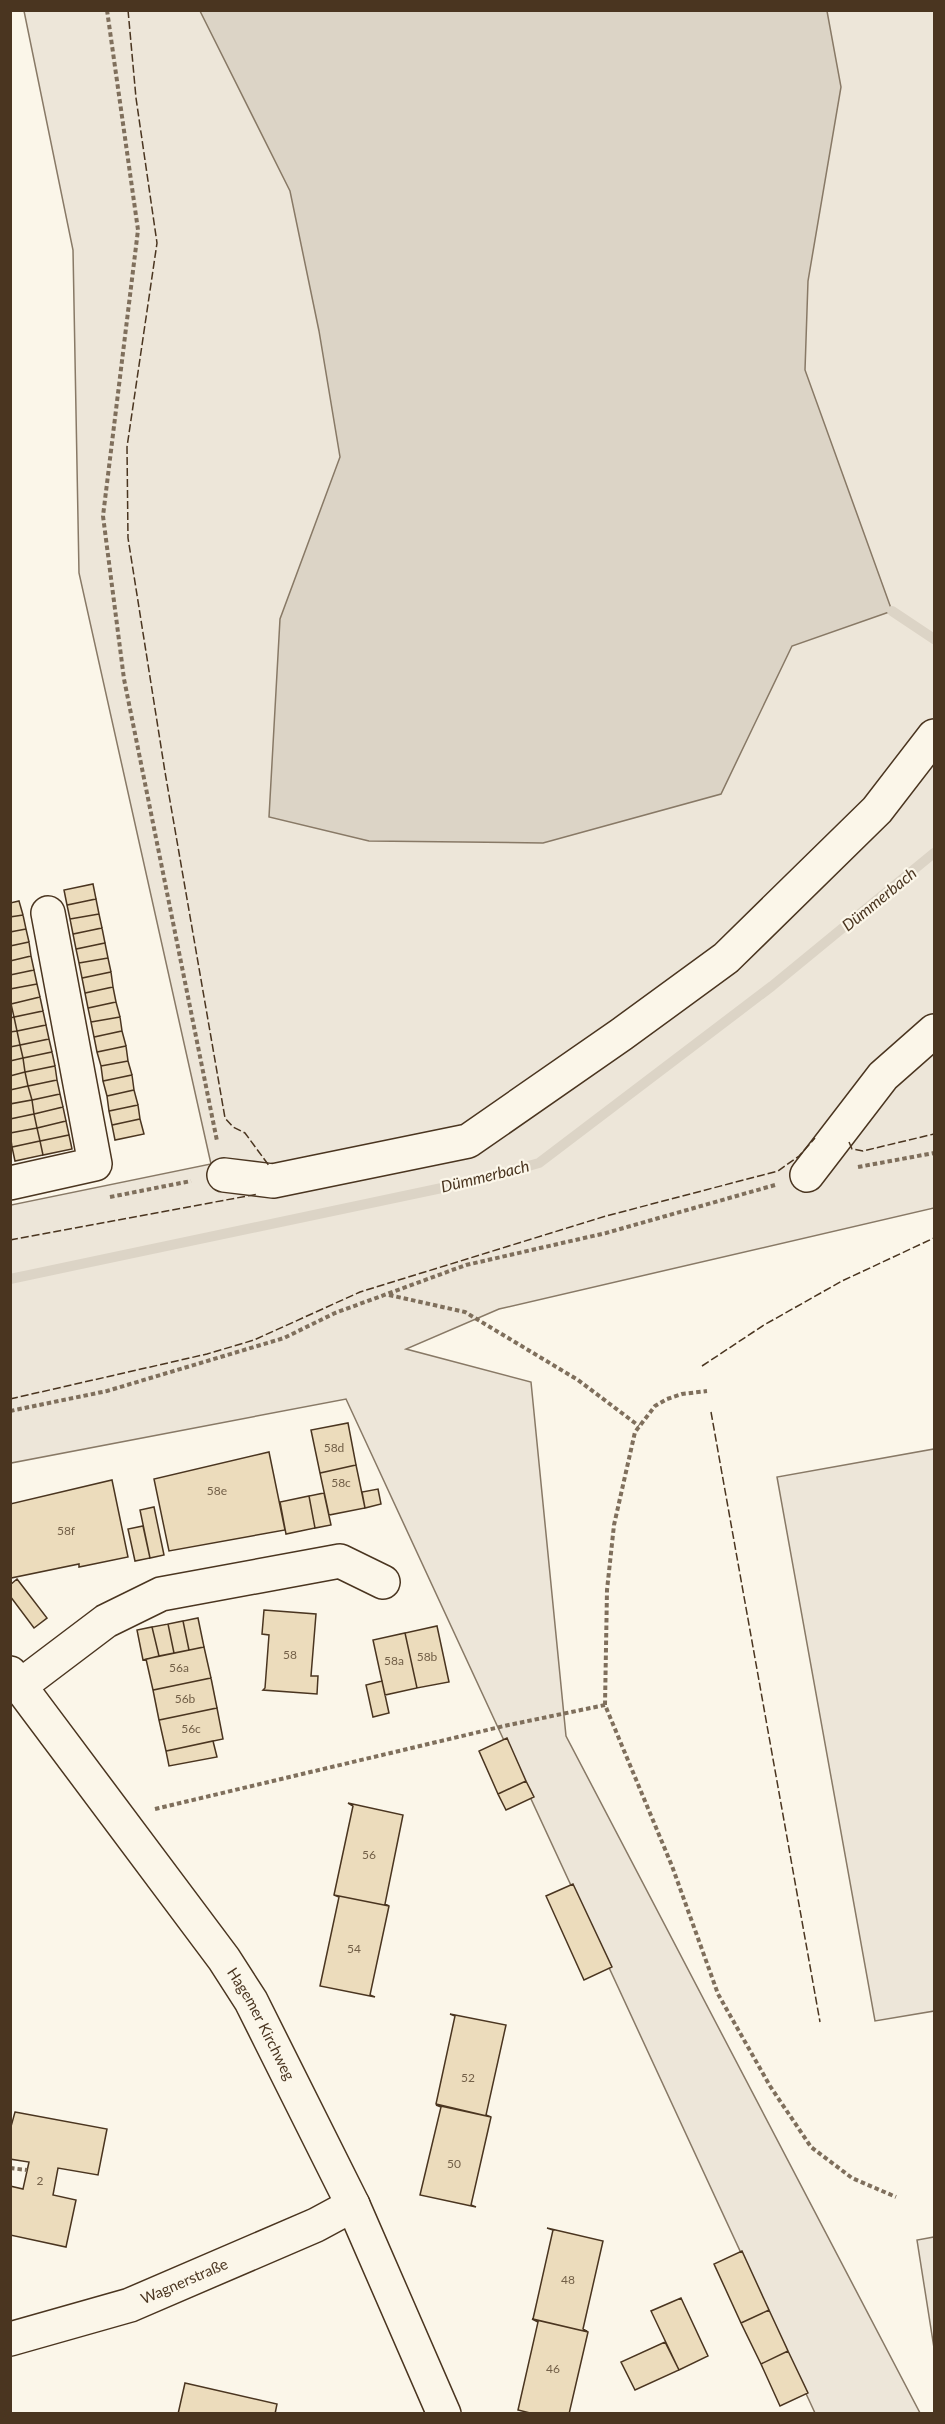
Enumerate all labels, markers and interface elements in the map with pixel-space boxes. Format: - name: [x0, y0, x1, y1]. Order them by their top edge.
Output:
- water label: Dümmerbach: [838, 863, 920, 934]
- water label: Dümmerbach: [439, 1155, 531, 1196]
- house number: 58d: [324, 1440, 344, 1455]
- house number: 58c: [331, 1475, 351, 1490]
- house number: 58e: [207, 1483, 227, 1498]
- house number: 58f: [57, 1523, 76, 1538]
- house number: 58: [283, 1647, 297, 1662]
- house number: 58b: [417, 1649, 438, 1664]
- house number: 58a: [384, 1653, 404, 1668]
- house number: 56a: [169, 1660, 189, 1675]
- house number: 56b: [175, 1691, 196, 1706]
- house number: 56c: [181, 1721, 201, 1736]
- house number: 56: [362, 1847, 376, 1862]
- house number: 54: [347, 1941, 361, 1956]
- street label: Hagemer Kirchweg: [224, 1964, 299, 2083]
- house number: 52: [461, 2070, 475, 2085]
- house number: 50: [447, 2156, 461, 2171]
- house number: 2: [37, 2173, 44, 2188]
- street label: Wagnerstraße: [138, 2254, 230, 2307]
- house number: 48: [561, 2272, 575, 2287]
- house number: 46: [546, 2361, 560, 2376]

